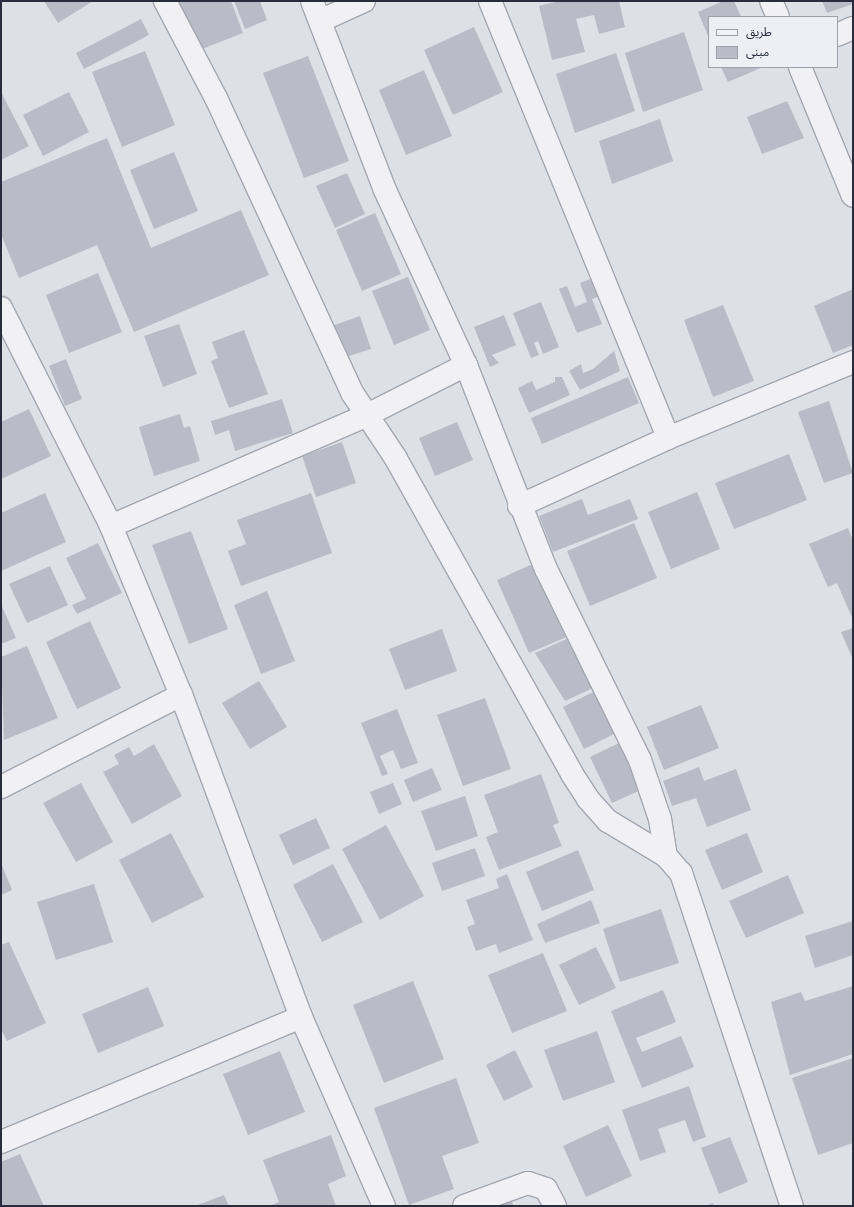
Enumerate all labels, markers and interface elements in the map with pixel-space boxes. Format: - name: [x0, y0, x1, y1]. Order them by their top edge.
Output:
- legend: [708, 16, 838, 68]
- text: طريق: [746, 25, 772, 39]
- text: مبنى: [746, 45, 769, 59]

